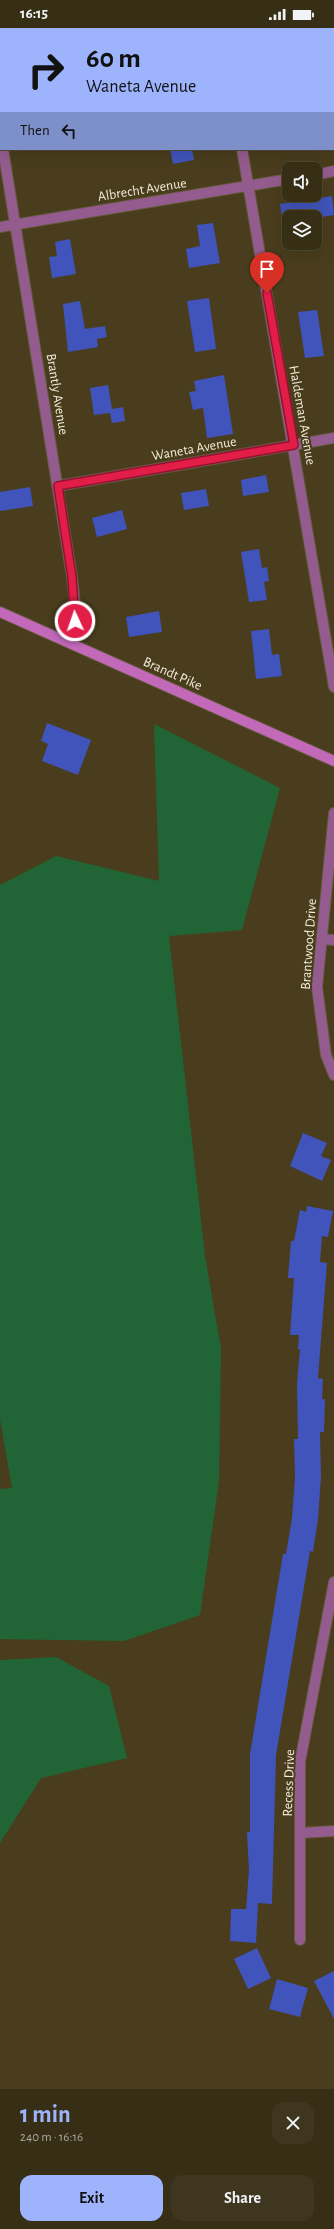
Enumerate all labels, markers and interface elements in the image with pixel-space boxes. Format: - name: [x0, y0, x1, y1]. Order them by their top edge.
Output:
- text: 16:15: [20, 6, 48, 21]
- icon: right: [20, 44, 72, 96]
- text: 60 m: [86, 45, 141, 73]
- text: Waneta Avenue: [86, 78, 196, 96]
- icon: left: [58, 120, 80, 142]
- text: Then: [20, 123, 50, 138]
- map controls: [282, 162, 322, 250]
- button: sound: [282, 162, 322, 202]
- street label: Albrecht Avenue: [97, 176, 188, 204]
- button: layers: [282, 210, 322, 250]
- pin: [250, 252, 284, 293]
- icon: arrive: [256, 258, 278, 280]
- street label: Brantly Avenue: [44, 352, 70, 436]
- street label: Haldeman Avenue: [286, 364, 318, 466]
- street label: Waneta Avenue: [151, 435, 238, 463]
- position arrow: [54, 600, 96, 642]
- street label: Brandt Pike: [141, 655, 204, 693]
- street label: Brantwood Drive: [299, 898, 319, 990]
- street label: Recess Drive: [281, 1749, 297, 1817]
- button: close: [272, 2102, 314, 2144]
- text: 1 min: [20, 2103, 71, 2127]
- text: 240 m · 16:16: [20, 2131, 83, 2144]
- button: Exit: [20, 2175, 163, 2221]
- button: Share: [171, 2175, 314, 2221]

